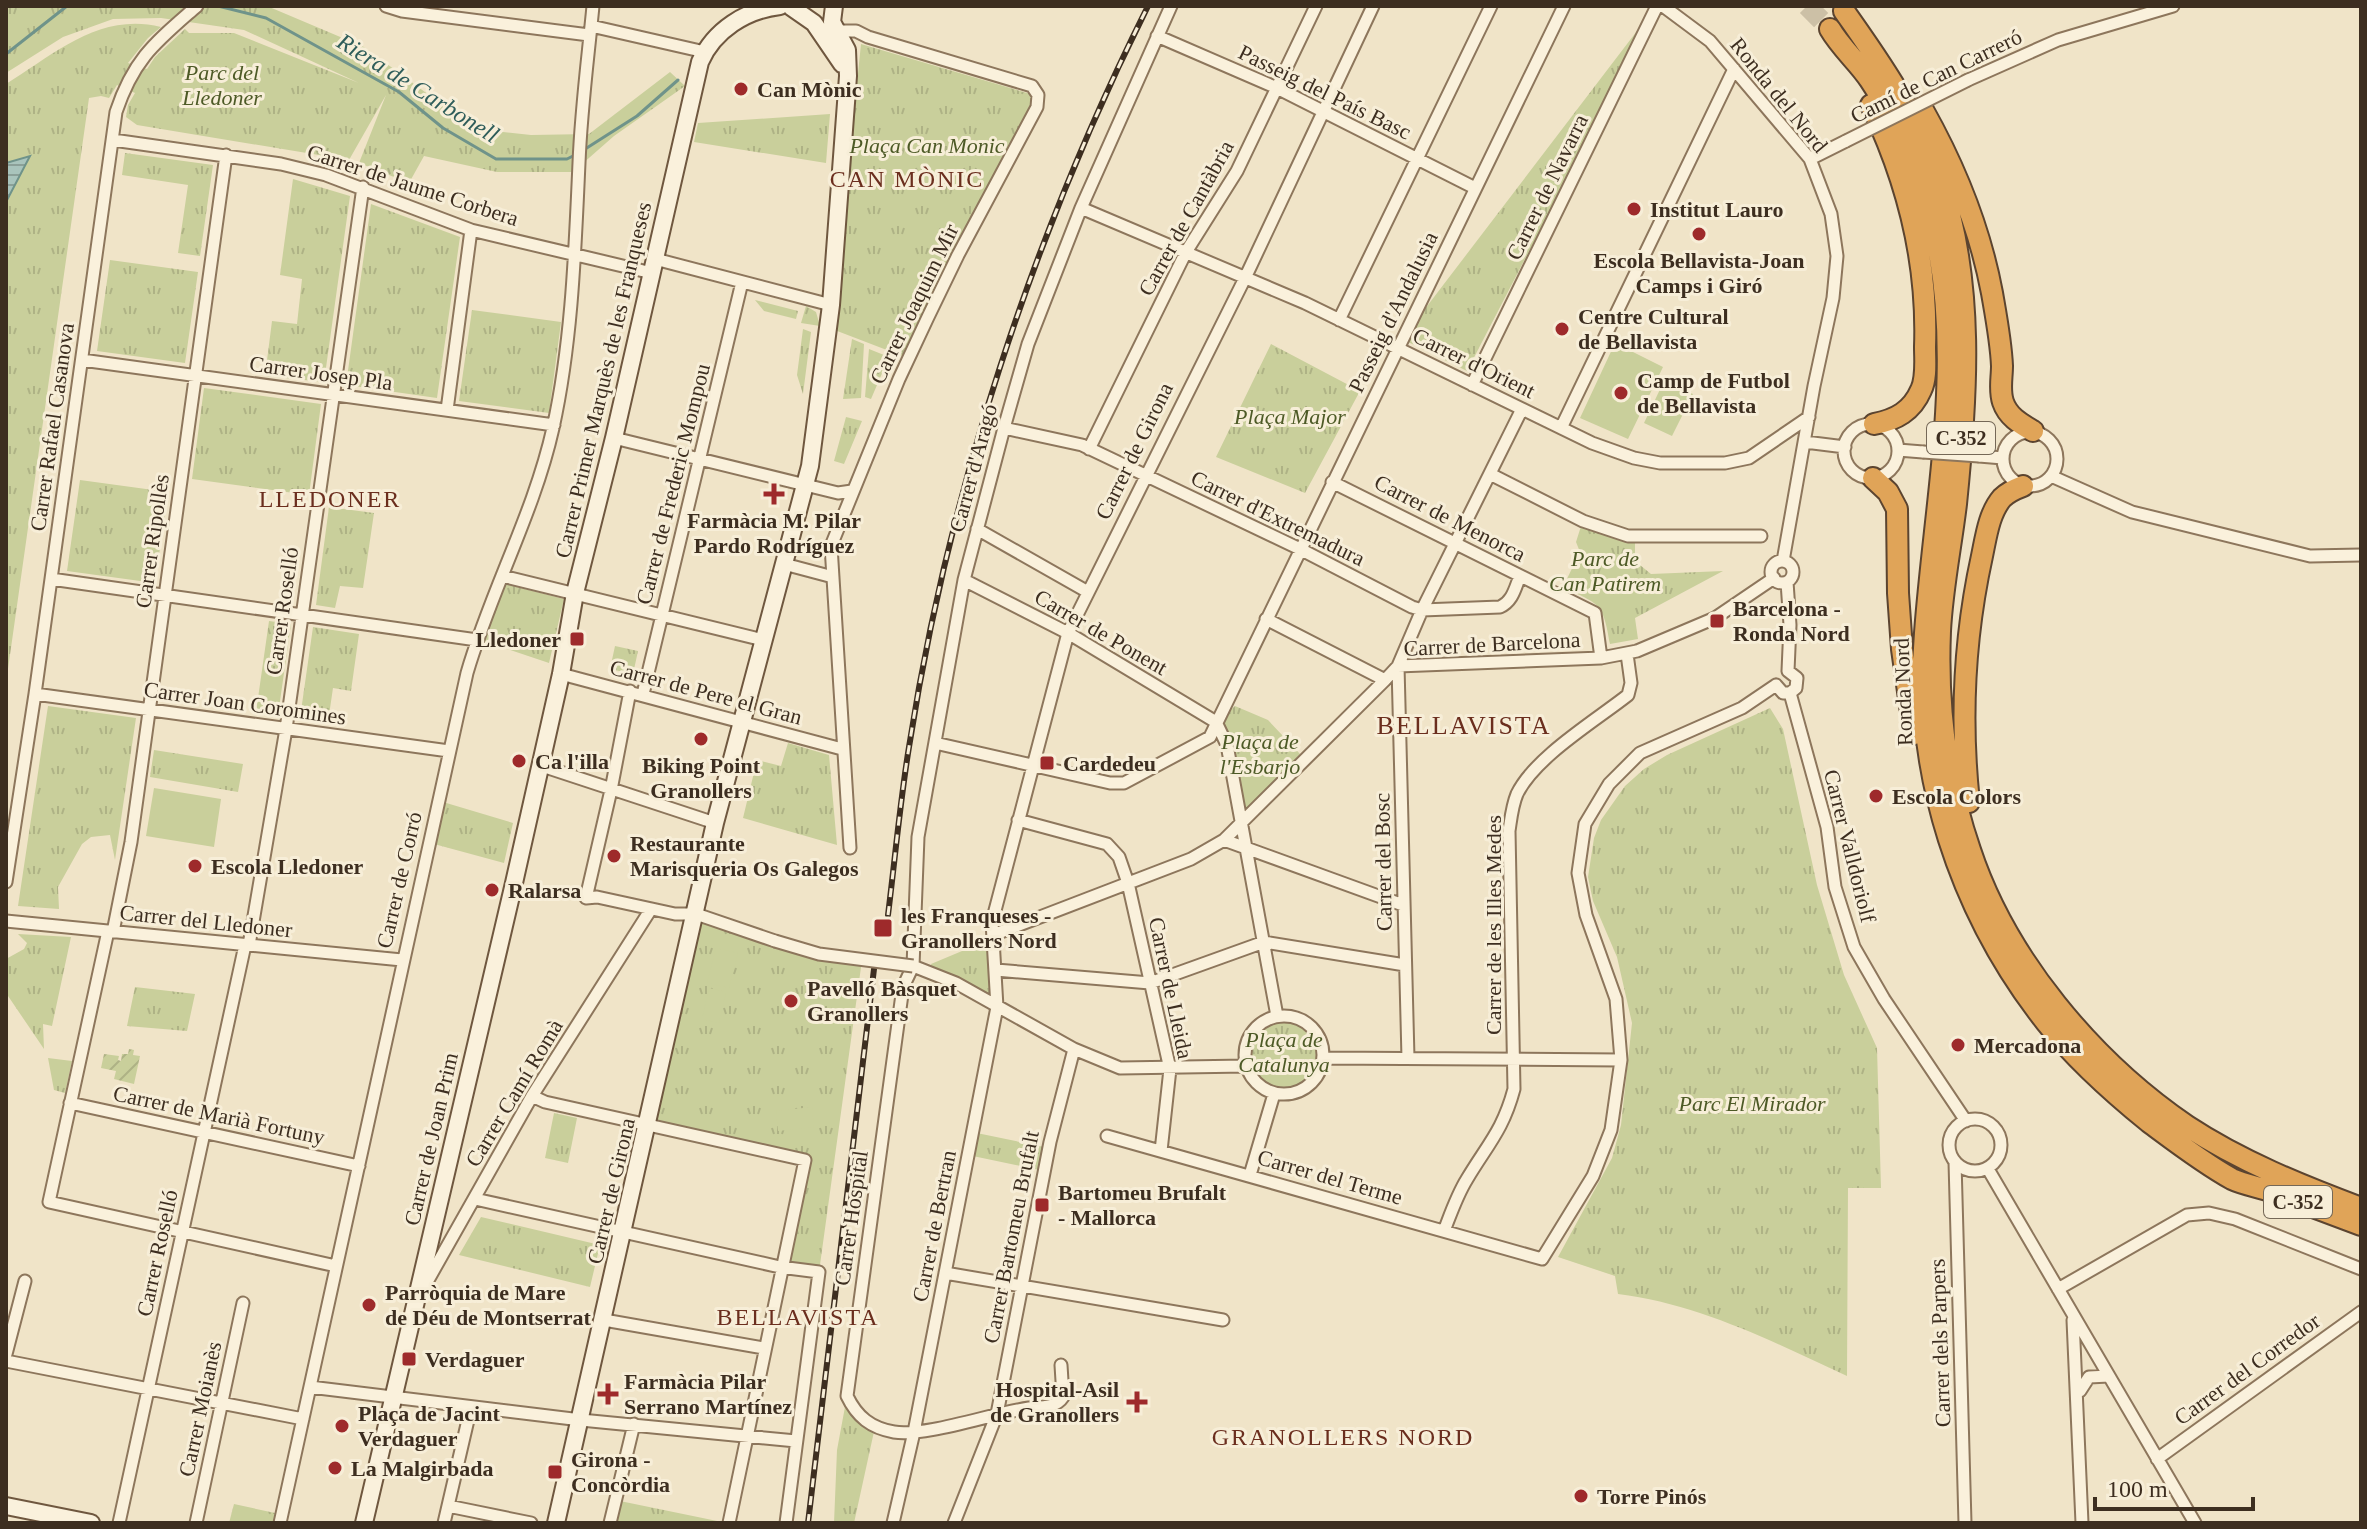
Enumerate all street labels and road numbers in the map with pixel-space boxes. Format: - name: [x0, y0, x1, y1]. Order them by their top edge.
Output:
- street label: Camí de Can Carreró: [1846, 24, 2026, 128]
- street label: Ronda del Nord: [1725, 33, 1833, 157]
- street label: Passeig del País Basc: [1235, 39, 1416, 145]
- street label: Carrer de Navarra: [1501, 110, 1593, 264]
- street label: Carrer de Cantàbria: [1133, 136, 1239, 300]
- street label: Carrer de Jaume Corbera: [304, 139, 522, 231]
- street label: Carrer Primer Marquès de les Franqueses: [550, 200, 656, 560]
- street label: Carrer Joaquim Mir: [864, 219, 964, 388]
- street label: Passeig d'Andalusia: [1343, 227, 1443, 396]
- street label: Carrer Rafael Casanova: [25, 321, 79, 533]
- street label: Carrer d'Orient: [1409, 323, 1539, 403]
- street label: Carrer Josep Pla: [248, 351, 394, 395]
- street label: Carrer de Frederic Mompou: [631, 361, 715, 607]
- street label: Carrer de Girona: [1090, 378, 1178, 523]
- street label: Carrer d'Aragó: [944, 401, 1002, 535]
- road number: C-352: [1927, 422, 1995, 454]
- street label: Carrer d'Extremadura: [1187, 465, 1369, 571]
- street label: Carrer de Menorca: [1370, 469, 1530, 567]
- street label: Carrer Ripollès: [130, 472, 174, 610]
- street label: Carrer Roselló: [261, 545, 303, 677]
- street label: Carrer de Ponent: [1030, 584, 1172, 680]
- street label: Carrer de Barcelona: [1403, 627, 1581, 661]
- street label: Ronda Nord: [1889, 638, 1917, 746]
- street label: Carrer de Pere el Gran: [607, 654, 805, 730]
- street label: Carrer Joan Coromines: [142, 676, 348, 730]
- street label: Carrer Valldoriolf: [1819, 767, 1881, 926]
- street label: Carrer del Bosc: [1369, 793, 1397, 931]
- street label: Carrer de Corró: [371, 809, 427, 951]
- street label: Carrer de les Illes Medes: [1481, 815, 1506, 1035]
- street label: Carrer del Lledoner: [118, 900, 294, 943]
- street label: Carrer de Lleida: [1144, 915, 1198, 1061]
- street label: Carrer Camí Romà: [460, 1015, 568, 1171]
- street label: Carrer de Joan Prim: [399, 1050, 463, 1228]
- street label: Carrer de Marià Fortuny: [111, 1080, 327, 1150]
- street label: Carrer de Girona: [582, 1115, 640, 1266]
- street label: Carrer Bartomeu Brufalt: [978, 1128, 1044, 1346]
- street label: Carrer del Terme: [1255, 1144, 1405, 1210]
- street label: Carrer de Bertran: [907, 1148, 961, 1304]
- street label: Carrer Hospital: [829, 1149, 873, 1287]
- road number: C-352: [2264, 1186, 2332, 1218]
- street label: Carrer Roselló: [131, 1187, 183, 1319]
- street label: Carrer dels Parpers: [1925, 1258, 1955, 1428]
- street label: Carrer del Corredor: [2169, 1308, 2325, 1430]
- street label: Carrer Moianès: [173, 1339, 227, 1479]

